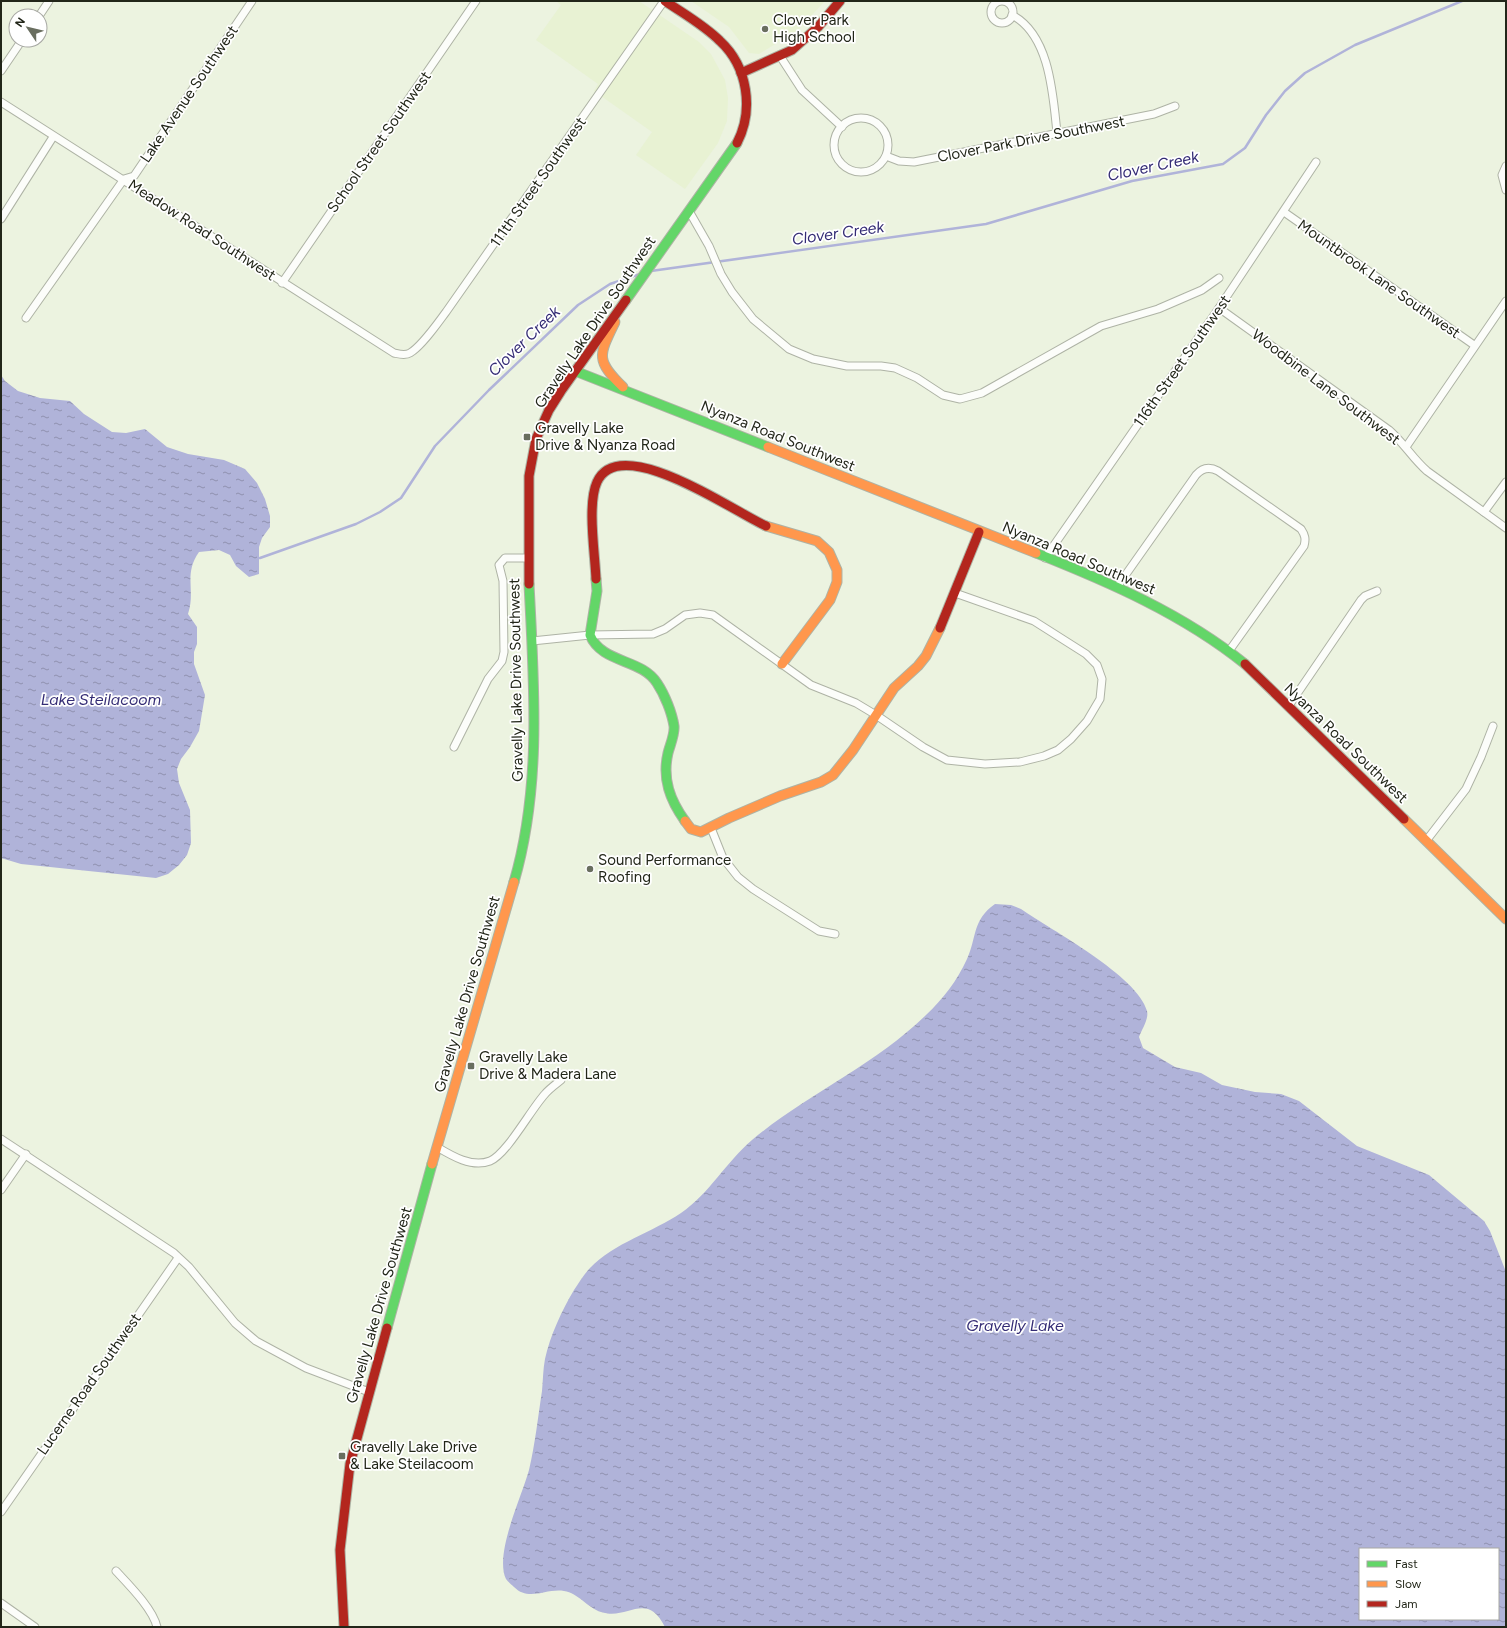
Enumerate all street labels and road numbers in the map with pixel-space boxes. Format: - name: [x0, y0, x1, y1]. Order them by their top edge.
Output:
- street label: Lake Avenue Southwest: [136, 22, 242, 166]
- street label: School Street Southwest: [323, 68, 435, 216]
- street label: Clover Park Drive Southwest: [936, 112, 1127, 166]
- street label: 111th Street Southwest: [486, 113, 590, 251]
- street label: Meadow Road Southwest: [125, 176, 279, 285]
- street label: Mountbrook Lane Southwest: [1294, 216, 1464, 342]
- street label: Gravelly Lake Drive Southwest: [531, 232, 660, 411]
- street label: 116th Street Southwest: [1130, 291, 1235, 430]
- street label: Woodbine Lane Southwest: [1248, 325, 1404, 449]
- street label: Nyanza Road Southwest: [698, 397, 858, 475]
- street label: Nyanza Road Southwest: [1000, 517, 1159, 599]
- street label: Gravelly Lake Drive Southwest: [505, 578, 527, 782]
- street label: Nyanza Road Southwest: [1280, 679, 1412, 807]
- street label: Gravelly Lake Drive Southwest: [430, 893, 504, 1094]
- street label: Gravelly Lake Drive Southwest: [342, 1204, 416, 1405]
- street label: Lucerne Road Southwest: [33, 1309, 145, 1458]

